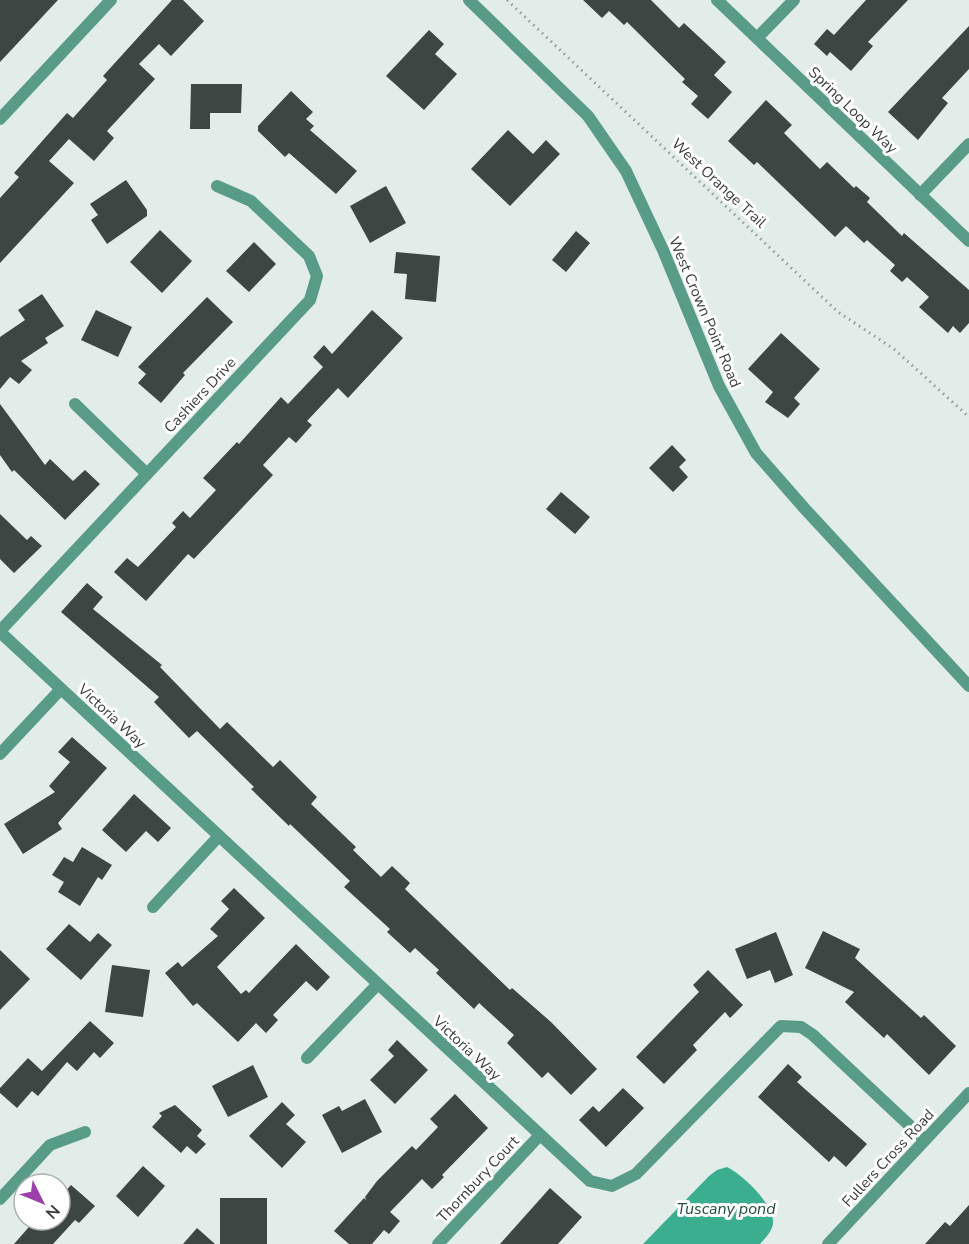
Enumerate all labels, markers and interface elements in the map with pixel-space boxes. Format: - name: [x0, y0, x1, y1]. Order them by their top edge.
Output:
- street label: Spring Loop Way: [804, 62, 902, 158]
- street label: West Orange Trail: [667, 134, 771, 233]
- street label: West Crown Point Road: [664, 234, 746, 390]
- street label: Cashiers Drive: [160, 353, 240, 437]
- street label: Victoria Way: [73, 679, 151, 753]
- street label: Victoria Way: [428, 1011, 506, 1085]
- street label: Fullers Cross Road: [838, 1105, 938, 1211]
- street label: Thornbury Court: [433, 1131, 524, 1227]
- north arrow: [12, 1172, 72, 1232]
- water label: Tuscany pond: [677, 1198, 776, 1220]
- text: N: [40, 1200, 64, 1223]

